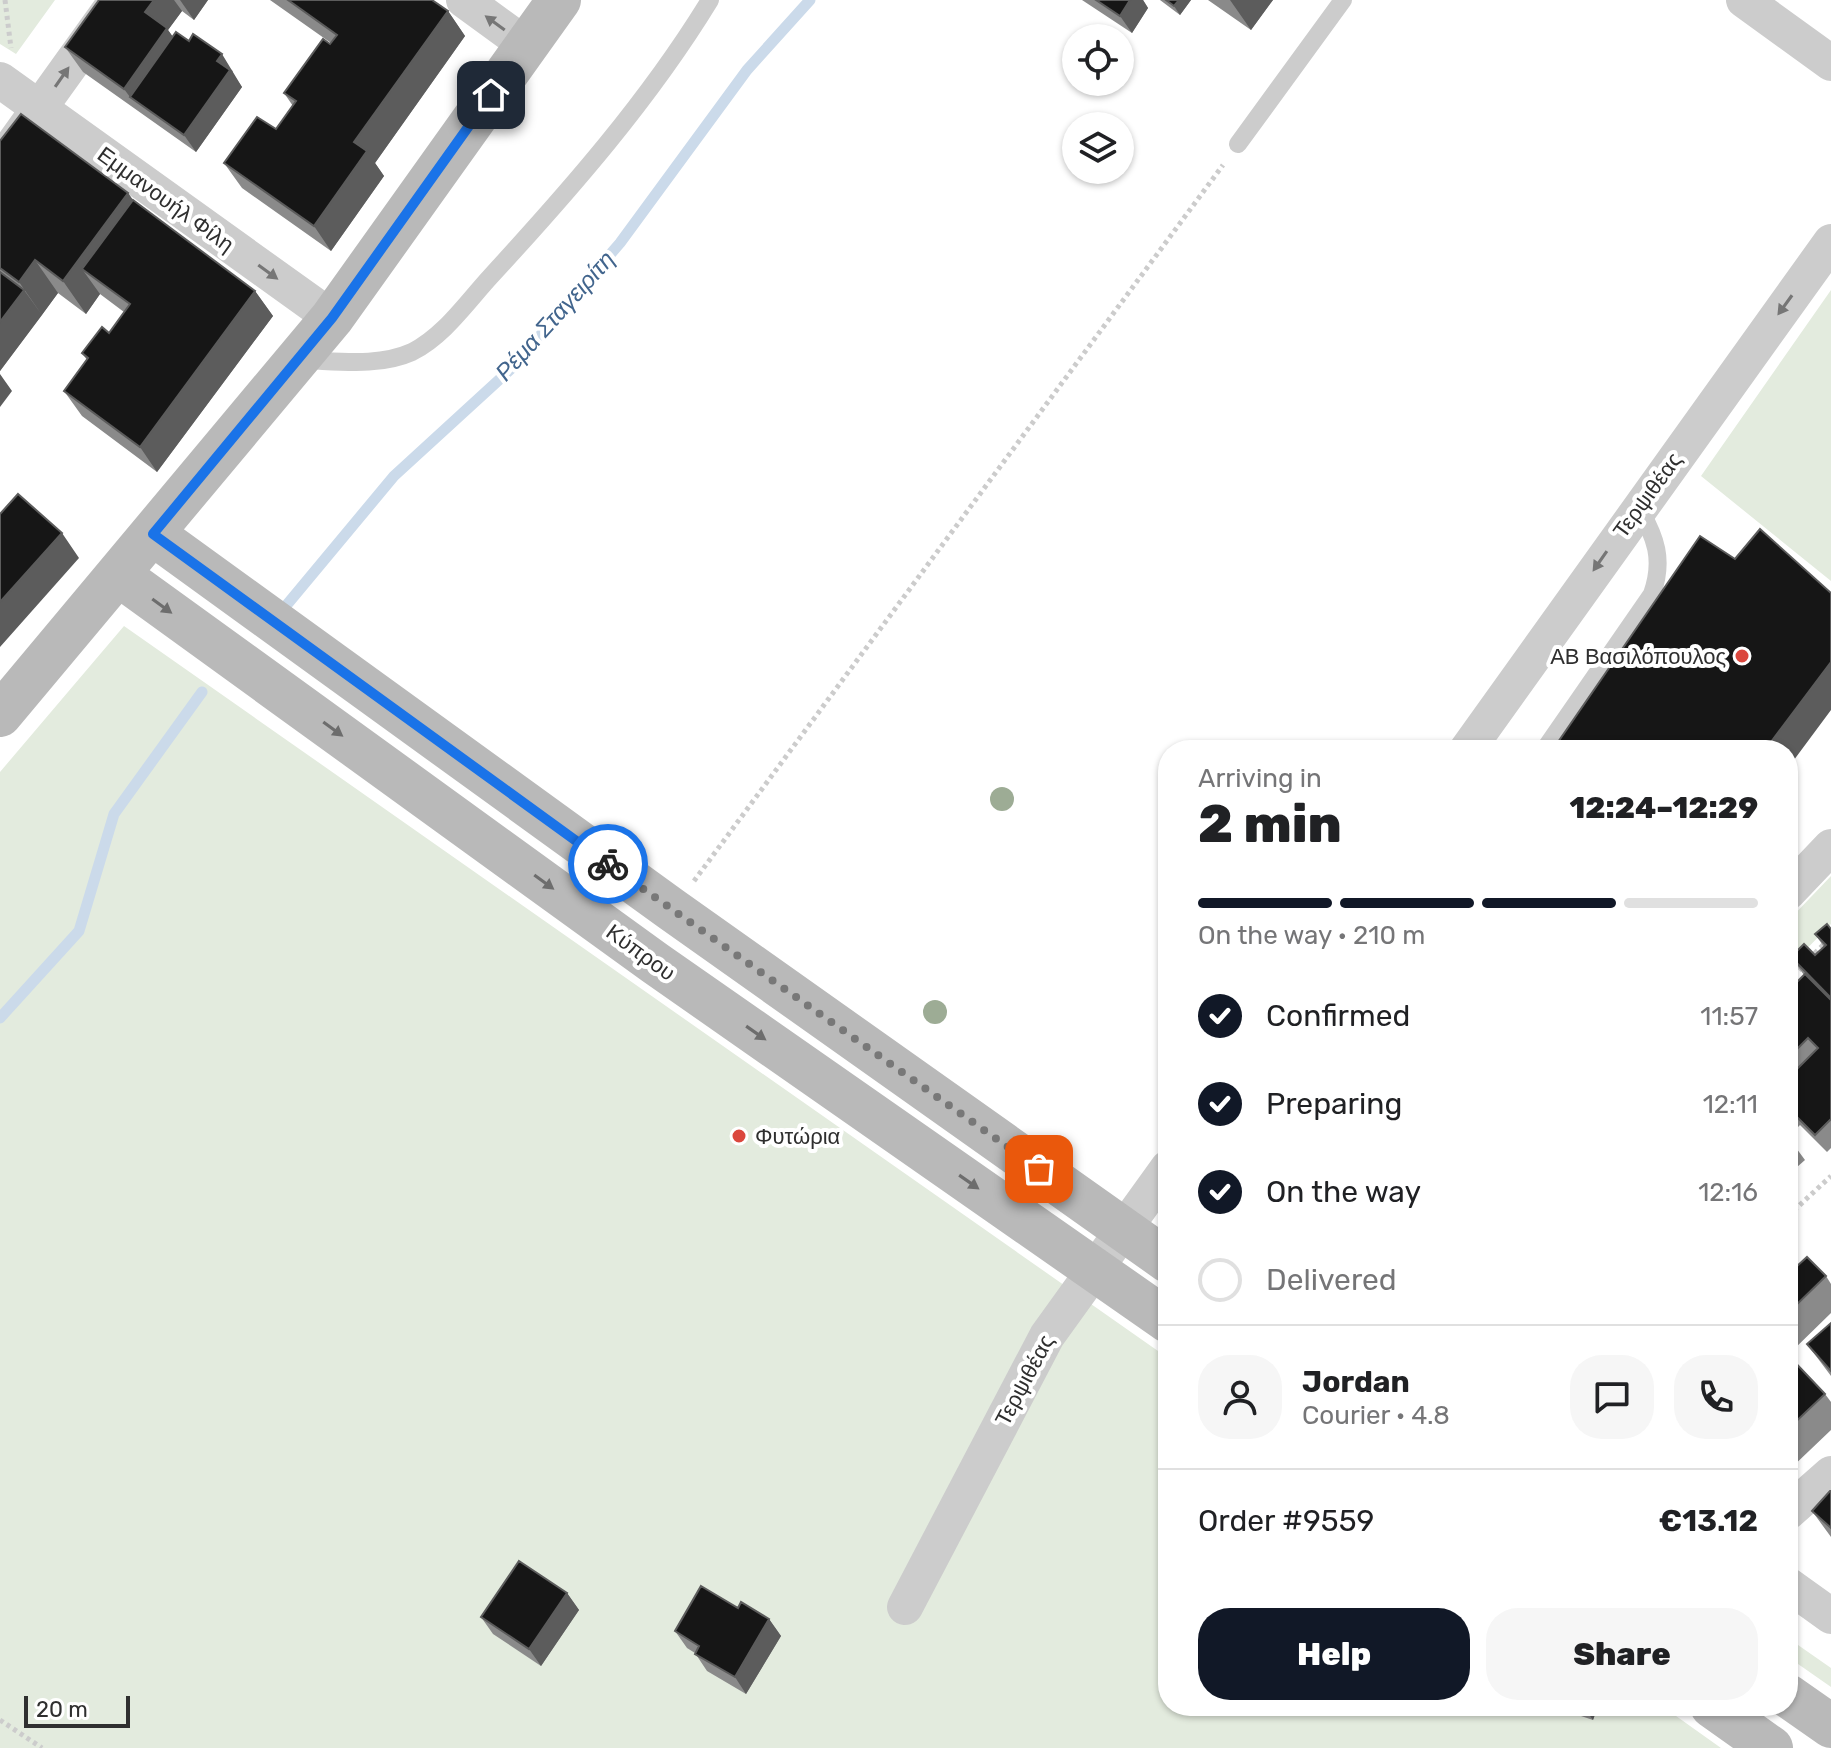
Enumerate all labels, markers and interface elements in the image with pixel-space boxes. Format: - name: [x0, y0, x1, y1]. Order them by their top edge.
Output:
- one-way arrow: [485, 15, 505, 31]
- map controls: [1062, 24, 1134, 184]
- button: locate: [1062, 24, 1134, 96]
- pin: [457, 61, 525, 129]
- one-way arrow: [54, 67, 69, 88]
- icon: home: [469, 73, 513, 117]
- button: layers: [1062, 112, 1134, 184]
- street label: Εμμανουήλ Φίλη: [92, 141, 239, 258]
- water label: Ρέμα Σταγειρίτη: [490, 245, 620, 387]
- one-way arrow: [258, 264, 279, 279]
- one-way arrow: [1777, 294, 1793, 316]
- street label: Τερψιθέας: [1607, 447, 1688, 543]
- one-way arrow: [1592, 550, 1608, 572]
- one-way arrow: [152, 598, 173, 614]
- place label: ΑΒ Βασιλόπουλος: [1550, 643, 1726, 670]
- marker: ΑΒ Βασιλόπουλος: [1733, 647, 1751, 665]
- one-way arrow: [323, 721, 344, 737]
- text: Arriving in: [1198, 763, 1322, 794]
- text: 12:24–12:29: [1569, 790, 1758, 826]
- text: 2 min: [1198, 793, 1342, 855]
- courier: [568, 824, 648, 904]
- icon: bike: [586, 842, 630, 886]
- one-way arrow: [533, 874, 555, 890]
- street label: Κύπρου: [601, 918, 680, 986]
- text: On the way · 210 m: [1198, 920, 1425, 951]
- icon: check: [1198, 994, 1242, 1038]
- text: Confirmed: [1266, 998, 1410, 1034]
- text: 11:57: [1700, 1001, 1758, 1032]
- one-way arrow: [745, 1025, 766, 1040]
- icon: check: [1198, 1082, 1242, 1126]
- text: Preparing: [1266, 1086, 1402, 1122]
- text: 12:11: [1703, 1089, 1758, 1120]
- place label: Φυτώρια: [755, 1123, 841, 1150]
- marker: Φυτώρια: [730, 1127, 748, 1145]
- pin: [1005, 1135, 1073, 1203]
- icon: bag: [1017, 1147, 1061, 1191]
- icon: check: [1198, 1170, 1242, 1214]
- one-way arrow: [958, 1174, 979, 1189]
- text: On the way: [1266, 1174, 1421, 1210]
- text: 12:16: [1698, 1177, 1758, 1208]
- text: Delivered: [1266, 1262, 1397, 1298]
- street label: Τερψιθέας: [989, 1330, 1060, 1430]
- button: person: [1198, 1355, 1282, 1439]
- button: chat: [1570, 1355, 1654, 1439]
- button: phone: [1674, 1355, 1758, 1439]
- text: Jordan: [1302, 1364, 1410, 1400]
- text: Courier · 4.8: [1302, 1400, 1450, 1431]
- text: Order #9559: [1198, 1503, 1374, 1539]
- text: €13.12: [1659, 1503, 1758, 1539]
- button: Help: [1198, 1608, 1470, 1700]
- button: Share: [1486, 1608, 1758, 1700]
- scale bar: [24, 1692, 130, 1728]
- text: 20 m: [36, 1696, 88, 1723]

